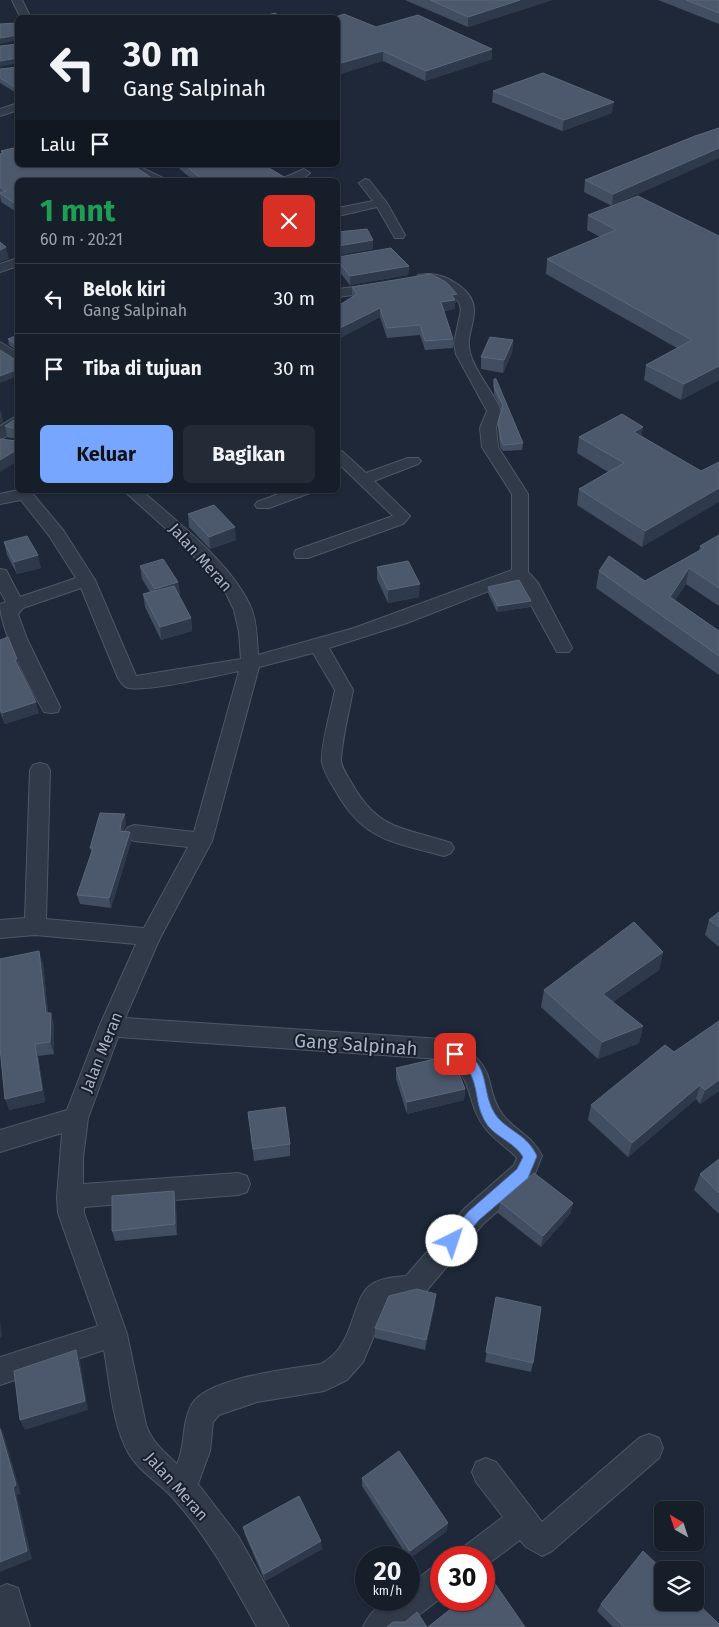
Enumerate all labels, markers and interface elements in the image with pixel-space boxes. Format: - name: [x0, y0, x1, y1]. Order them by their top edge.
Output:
- text: 30 m: [123, 33, 200, 75]
- icon: left: [40, 35, 105, 100]
- text: Gang Salpinah: [123, 75, 266, 102]
- icon: arrive: [86, 130, 114, 158]
- text: Lalu: [40, 133, 76, 156]
- text: 1 mnt: [40, 193, 115, 229]
- button: close: [263, 195, 315, 247]
- text: 60 m · 20:21: [40, 230, 123, 249]
- text: Belok kiri: [83, 278, 166, 301]
- icon: left: [40, 285, 68, 313]
- text: 30 m: [274, 287, 315, 310]
- text: Gang Salpinah: [83, 301, 187, 320]
- icon: arrive: [40, 355, 68, 383]
- text: Tiba di tujuan: [83, 357, 202, 380]
- text: 30 m: [274, 357, 315, 380]
- button: Keluar: [40, 425, 173, 483]
- button: Bagikan: [183, 425, 315, 483]
- street label: Jalan Meran: [165, 519, 236, 595]
- street label: Jalan Meran: [77, 1009, 126, 1095]
- street label: Gang Salpinah: [293, 1029, 418, 1060]
- pin: [434, 1033, 476, 1075]
- icon: arrive: [441, 1040, 469, 1068]
- position arrow: [425, 1214, 477, 1266]
- street label: Jalan Meran: [141, 1448, 212, 1524]
- north arrow: [654, 1501, 704, 1551]
- map controls: [654, 1501, 704, 1611]
- speed limit sign: 30: [430, 1546, 495, 1611]
- text: 20: [374, 1557, 401, 1587]
- button: layers: [654, 1561, 704, 1611]
- text: km/h: [373, 1584, 402, 1598]

